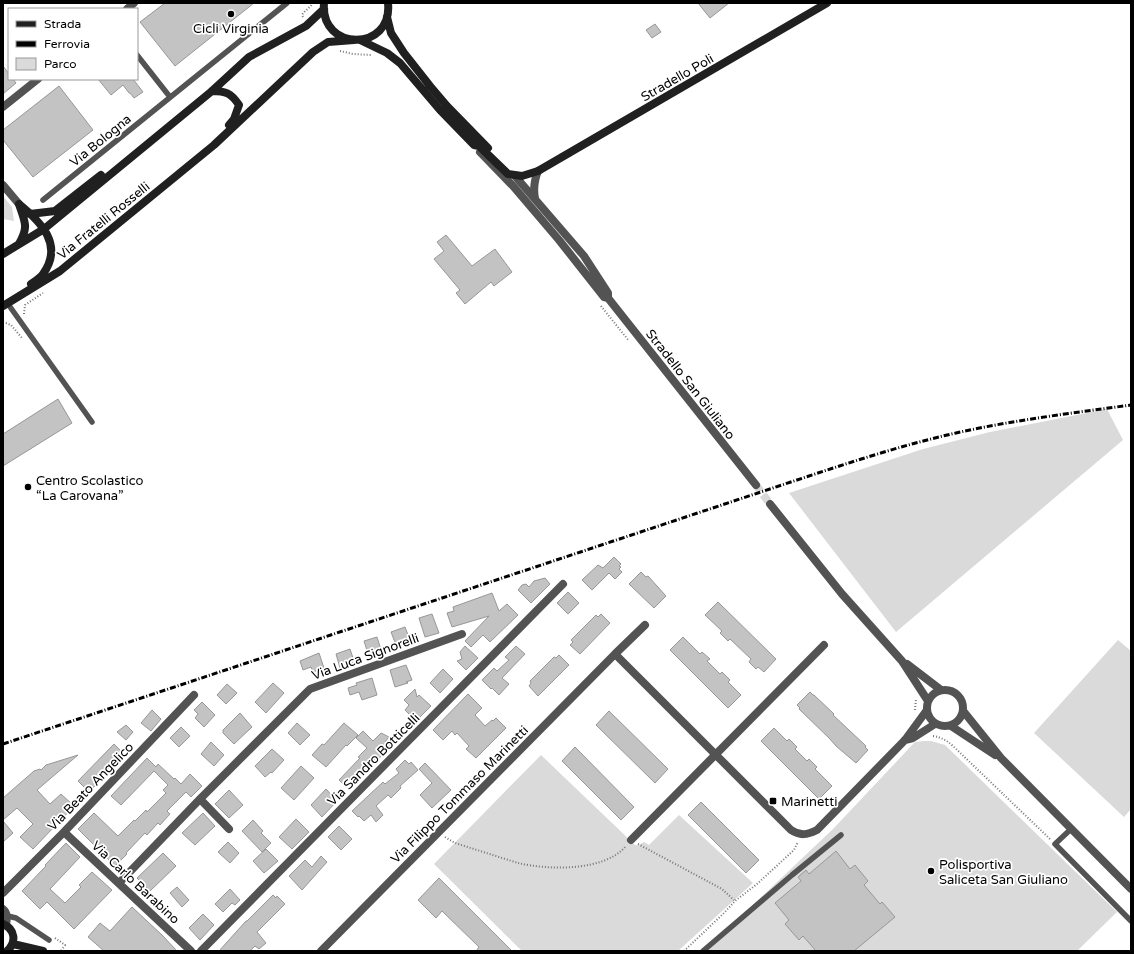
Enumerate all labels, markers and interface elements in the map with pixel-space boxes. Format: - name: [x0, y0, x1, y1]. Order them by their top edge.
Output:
- legend: [8, 8, 138, 80]
- marker: Cicli Virginia: [226, 9, 236, 19]
- text: Strada: [44, 17, 81, 31]
- place label: Cicli Virginia: [193, 21, 269, 37]
- text: Ferrovia: [44, 37, 90, 51]
- street label: Stradello Poli: [638, 51, 717, 105]
- text: Parco: [44, 57, 77, 71]
- street label: Via Bologna: [67, 111, 135, 170]
- street label: Via Fratelli Rosselli: [54, 179, 153, 263]
- street label: Stradello San Giuliano: [642, 326, 738, 443]
- place label: Centro Scolastico “La Carovana”: [36, 473, 144, 504]
- marker: Centro Scolastico “La Carovana”: [23, 482, 33, 492]
- street label: Via Luca Signorelli: [310, 630, 421, 684]
- street label: Via Sandro Botticelli: [324, 710, 423, 809]
- street label: Via Filippo Tommaso Marinetti: [388, 723, 532, 867]
- street label: Via Beato Angelico: [44, 739, 137, 834]
- place label: Marinetti: [781, 794, 838, 810]
- marker: Marinetti: [768, 796, 778, 806]
- street label: Via Carlo Barabino: [88, 838, 183, 928]
- place label: Polisportiva Saliceta San Giuliano: [939, 857, 1068, 888]
- marker: Polisportiva Saliceta San Giuliano: [926, 866, 936, 876]

